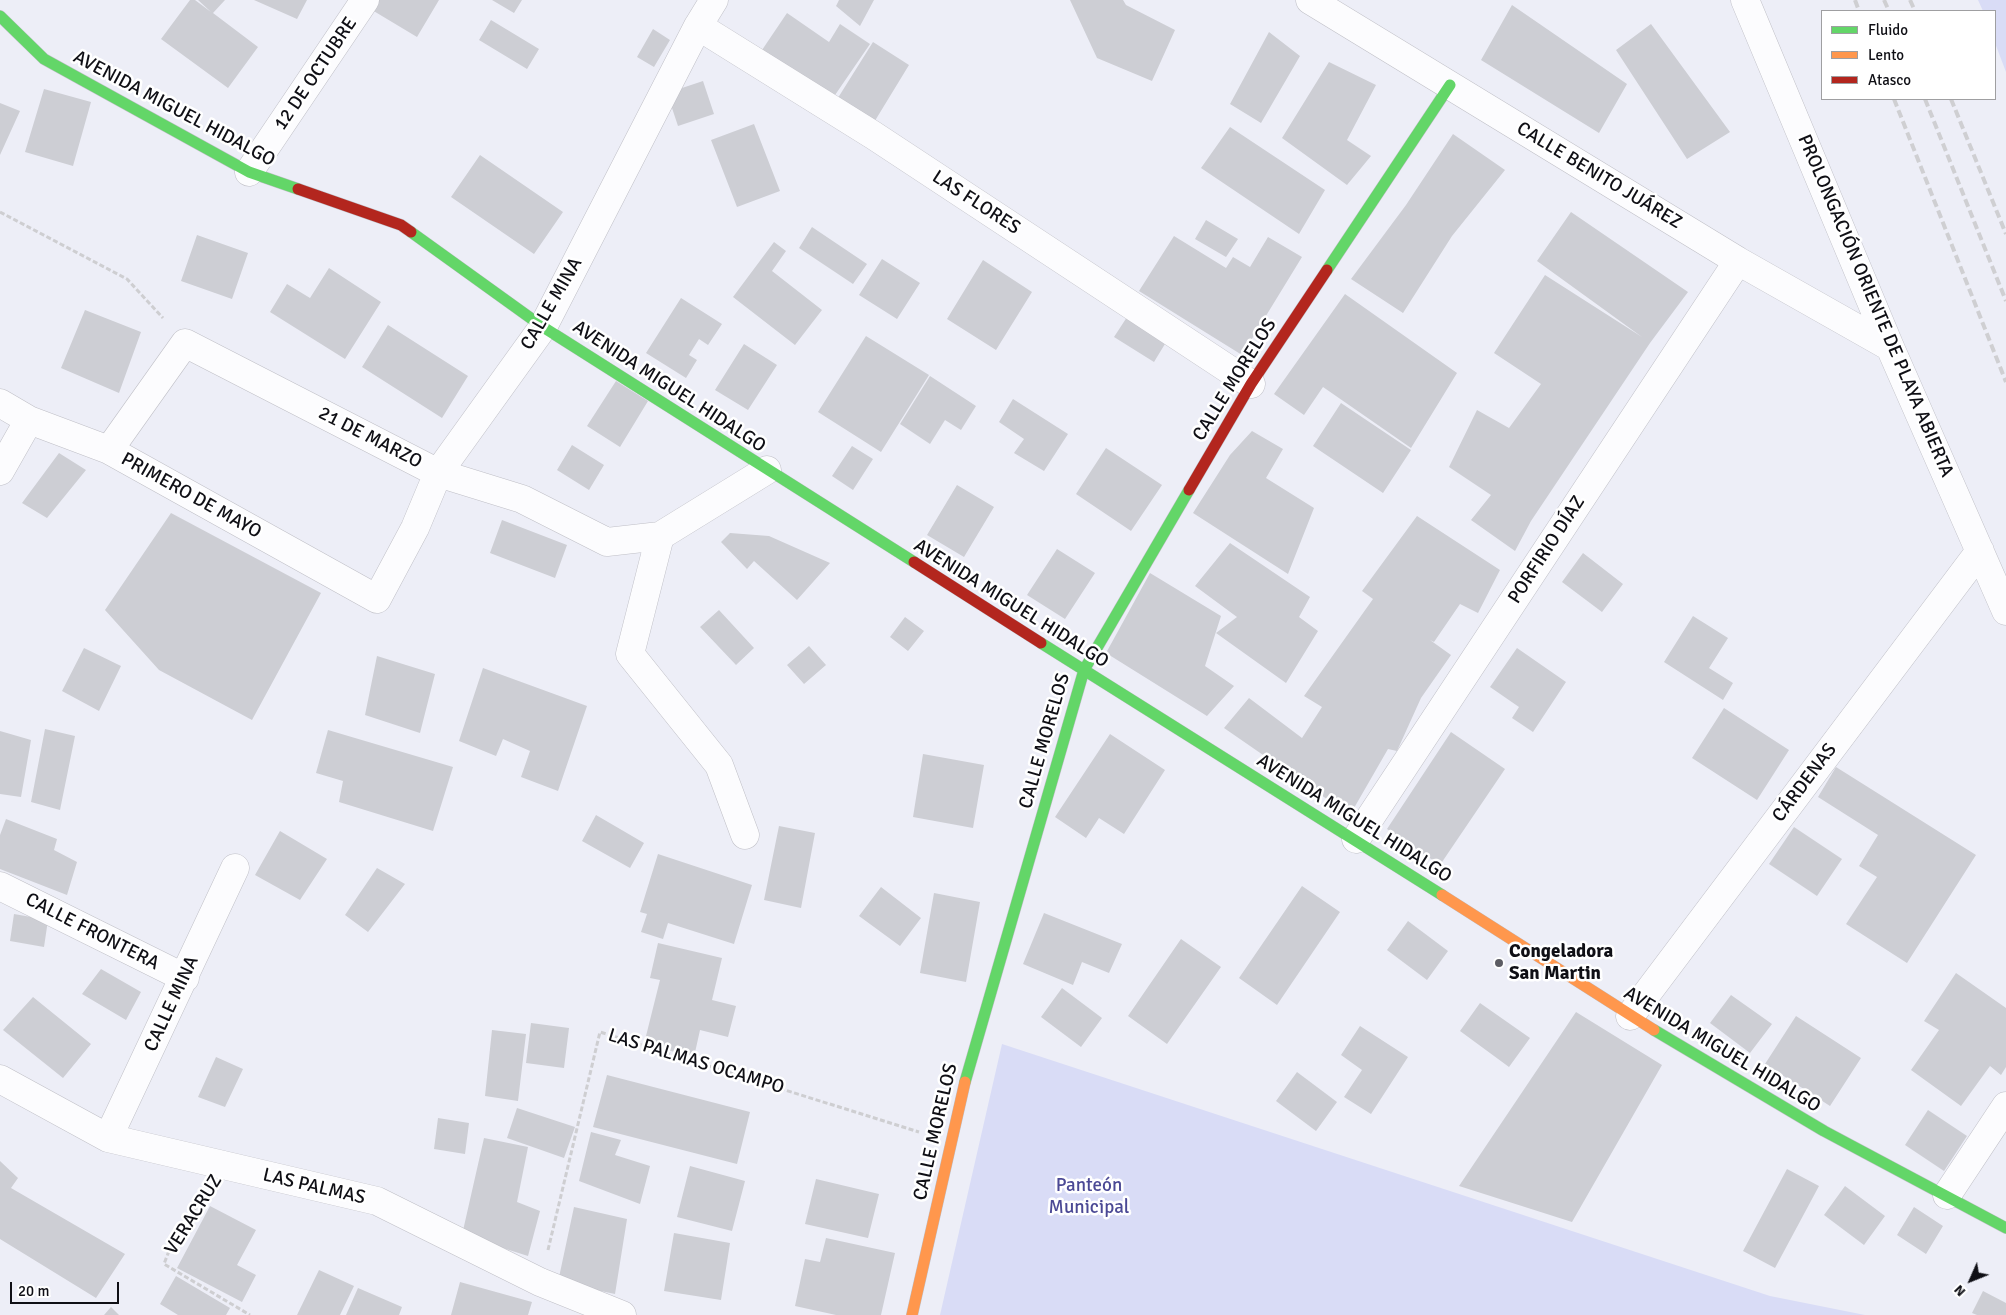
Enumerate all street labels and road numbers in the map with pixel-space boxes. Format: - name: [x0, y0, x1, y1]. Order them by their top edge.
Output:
- street label: 12 DE OCTUBRE: [270, 13, 362, 135]
- street label: AVENIDA MIGUEL HIDALGO: [69, 46, 279, 172]
- street label: CALLE BENITO JUÁREZ: [1512, 118, 1686, 234]
- street label: PROLONGACIÓN ORIENTE DE PLAYA ABIERTA: [1792, 131, 1958, 481]
- street label: LAS FLORES: [928, 166, 1024, 240]
- street label: CALLE MINA: [516, 254, 588, 354]
- street label: CALLE MORELOS: [1188, 315, 1282, 445]
- street label: AVENIDA MIGUEL HIDALGO: [568, 316, 770, 458]
- street label: 21 DE MARZO: [314, 402, 426, 474]
- street label: PRIMERO DE MAYO: [117, 448, 265, 544]
- street label: PORFIRIO DÍAZ: [1504, 492, 1590, 608]
- street label: AVENIDA MIGUEL HIDALGO: [909, 535, 1113, 673]
- street label: CALLE MORELOS: [1015, 671, 1075, 811]
- street label: CÁRDENAS: [1768, 739, 1842, 827]
- street label: AVENIDA MIGUEL HIDALGO: [1252, 750, 1456, 888]
- street label: CALLE FRONTERA: [21, 888, 163, 976]
- street label: CALLE MINA: [140, 953, 204, 1055]
- street label: AVENIDA MIGUEL HIDALGO: [1620, 982, 1824, 1118]
- street label: LAS PALMAS OCAMPO: [605, 1024, 787, 1100]
- street label: CALLE MORELOS: [909, 1061, 963, 1203]
- street label: LAS PALMAS: [260, 1164, 368, 1210]
- street label: VERACRUZ: [160, 1171, 228, 1259]

